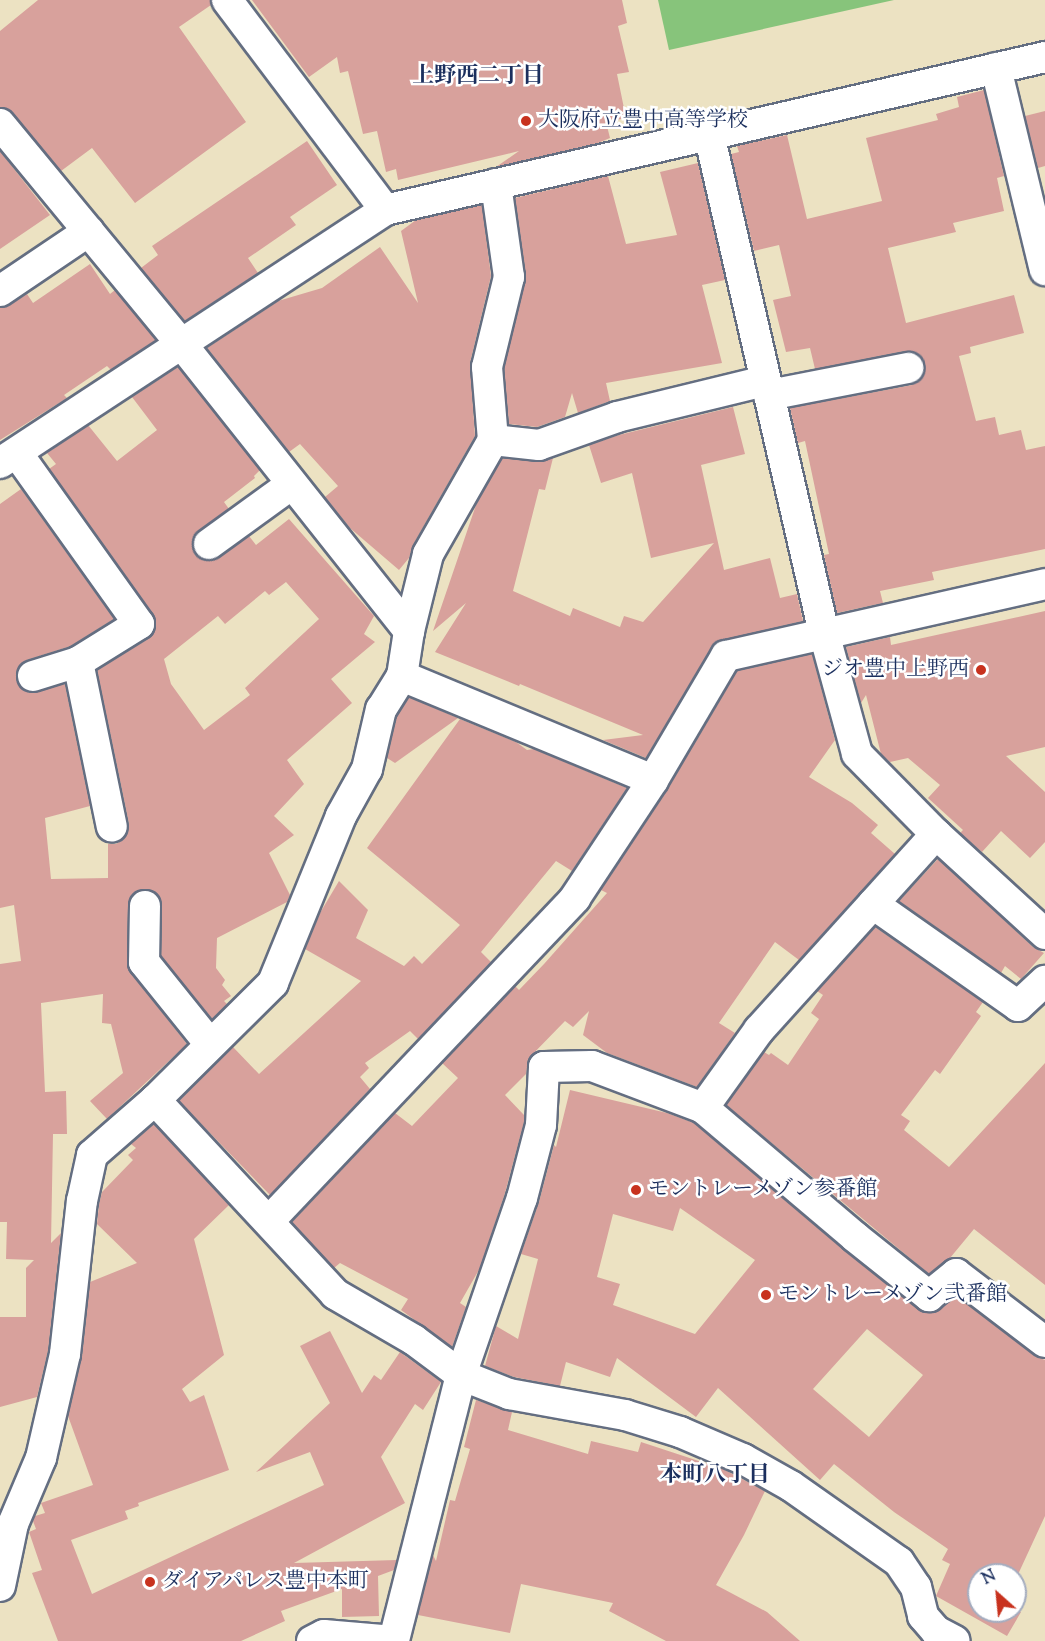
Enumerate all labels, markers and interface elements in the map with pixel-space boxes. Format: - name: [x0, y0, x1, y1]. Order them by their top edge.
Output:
- district label: 上野西二丁目: [412, 65, 544, 91]
- place label: 大阪府立豊中高等学校: [538, 108, 748, 134]
- marker: 大阪府立豊中高等学校: [519, 114, 533, 128]
- place label: ジオ豊中上野西: [822, 657, 969, 683]
- marker: ジオ豊中上野西: [974, 663, 988, 677]
- place label: モントレーメゾン参番館: [648, 1177, 879, 1203]
- marker: モントレーメゾン参番館: [629, 1183, 643, 1197]
- place label: モントレーメゾン弐番館: [778, 1282, 1009, 1308]
- marker: モントレーメゾン弐番館: [759, 1288, 773, 1302]
- district label: 本町八丁目: [660, 1464, 770, 1490]
- north arrow: [967, 1563, 1027, 1623]
- text: N: [979, 1565, 1000, 1591]
- place label: ダイアパレス豊中本町: [162, 1569, 372, 1595]
- marker: ダイアパレス豊中本町: [143, 1575, 157, 1589]

